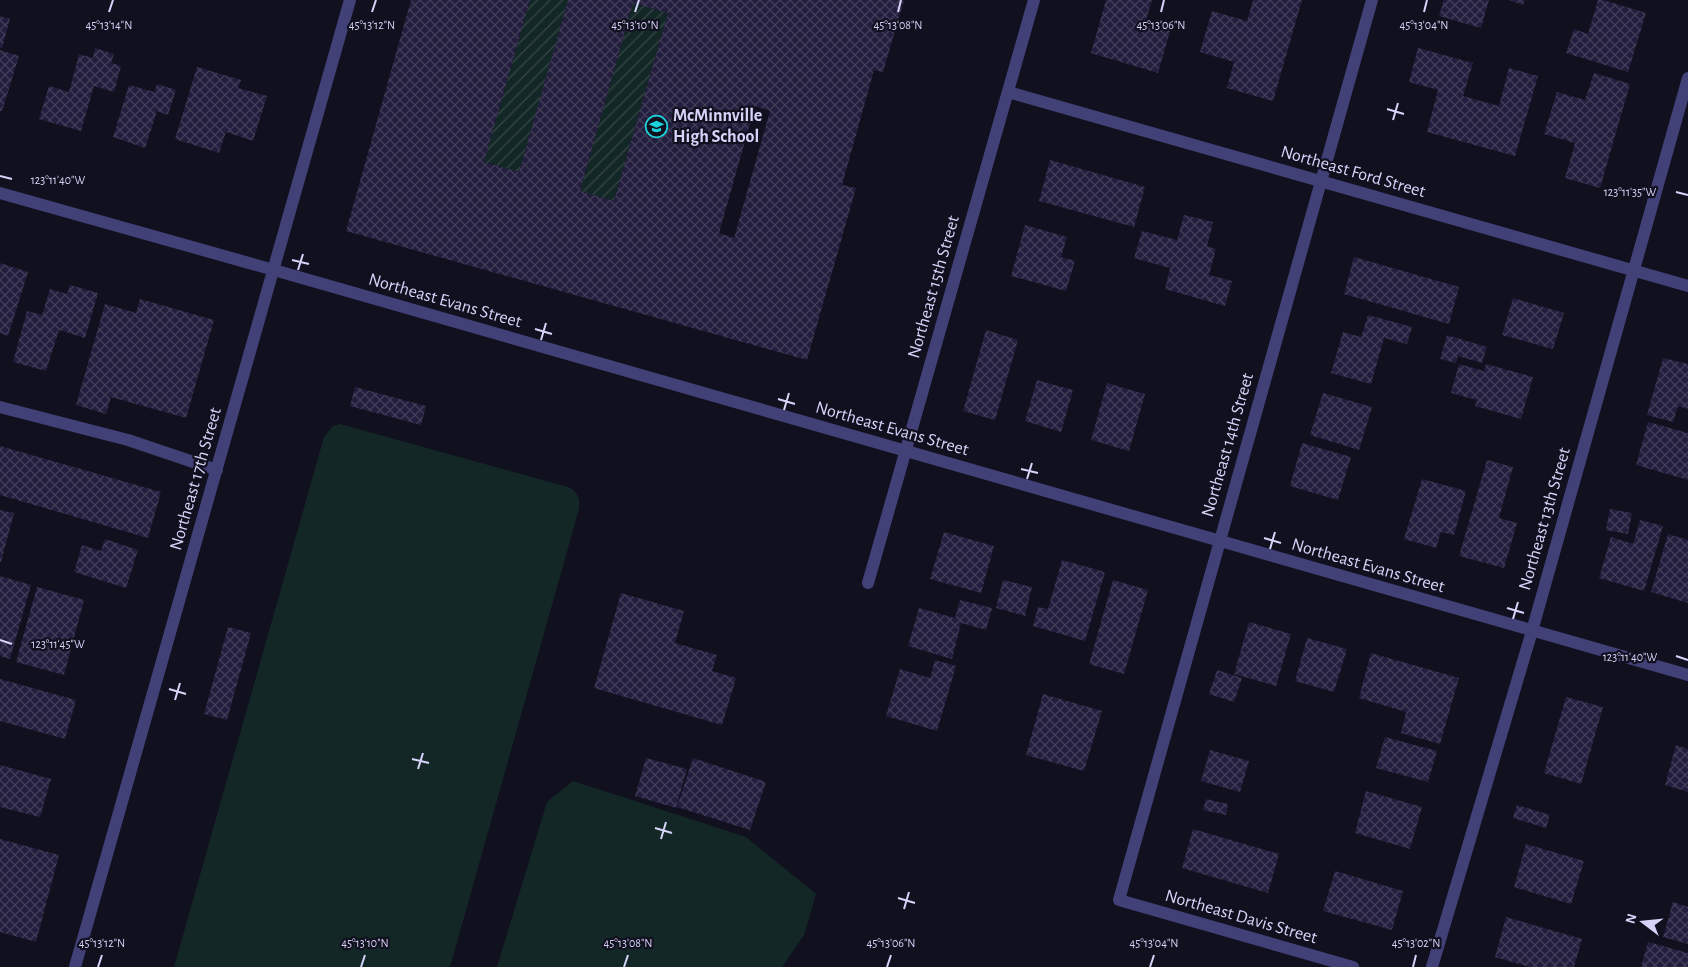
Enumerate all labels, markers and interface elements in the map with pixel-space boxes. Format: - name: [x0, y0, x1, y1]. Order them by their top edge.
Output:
- text: 45°13'14"N: [86, 19, 132, 31]
- text: 45°13'12"N: [349, 19, 395, 31]
- text: 45°13'10"N: [611, 19, 659, 31]
- text: 45°13'08"N: [874, 19, 922, 31]
- text: 45°13'06"N: [1137, 19, 1185, 31]
- text: 45°13'04"N: [1399, 19, 1449, 31]
- place label: McMinnville High School: [673, 107, 762, 146]
- school or university icon: McMinnville High School: [645, 114, 669, 138]
- street label: Northeast Ford Street: [1279, 143, 1428, 201]
- text: 123°11'40"W: [31, 174, 86, 186]
- text: 123°11'35"W: [1604, 186, 1657, 198]
- street label: Northeast 15th Street: [905, 213, 963, 360]
- street label: Northeast Evans Street: [366, 271, 524, 332]
- street label: Northeast 14th Street: [1199, 371, 1257, 519]
- street label: Northeast Evans Street: [813, 399, 971, 460]
- street label: Northeast 17th Street: [167, 405, 225, 552]
- street label: Northeast 13th Street: [1516, 445, 1574, 592]
- street label: Northeast Evans Street: [1289, 536, 1447, 597]
- text: 123°11'45"W: [31, 638, 85, 650]
- text: 123°11'40"W: [1603, 651, 1658, 663]
- street label: Northeast Davis Street: [1163, 887, 1319, 947]
- north arrow: [1618, 897, 1668, 947]
- text: N: [1623, 912, 1640, 925]
- text: 45°13'12"N: [79, 937, 125, 949]
- text: 45°13'10"N: [341, 937, 389, 949]
- text: 45°13'08"N: [604, 937, 652, 949]
- text: 45°13'06"N: [867, 937, 915, 949]
- text: 45°13'04"N: [1129, 937, 1179, 949]
- text: 45°13'02"N: [1392, 937, 1440, 949]

